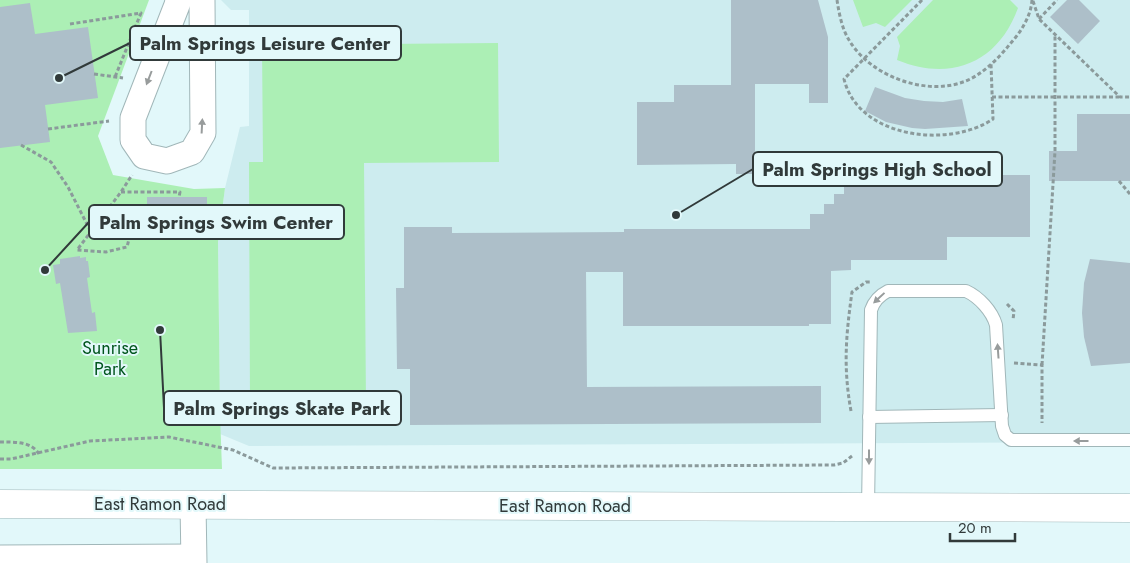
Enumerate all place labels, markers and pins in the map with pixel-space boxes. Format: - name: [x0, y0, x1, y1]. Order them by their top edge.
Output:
- callout: Palm Springs Leisure Center: [130, 26, 401, 60]
- callout: Palm Springs High School: [753, 152, 1002, 186]
- callout: Palm Springs Swim Center: [89, 205, 344, 239]
- callout: Palm Springs Skate Park: [164, 391, 401, 425]

